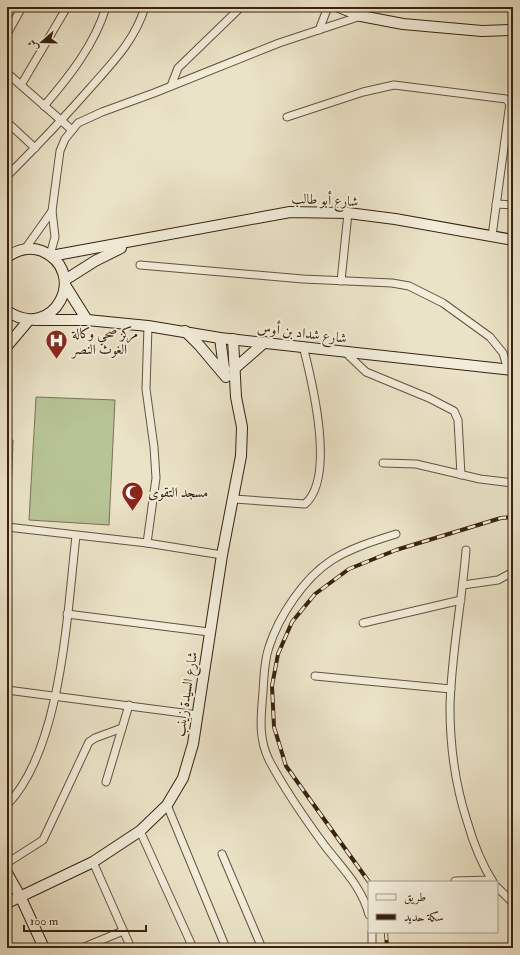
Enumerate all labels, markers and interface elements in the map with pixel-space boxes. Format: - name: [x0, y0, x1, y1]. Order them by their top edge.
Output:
- north arrow: [22, 22, 62, 62]
- text: ش: [25, 38, 41, 53]
- street label: شارع أبو طالب: [291, 188, 359, 213]
- street label: شارع شداد بن أوس: [256, 317, 348, 350]
- place label: مركز صحي وكالة الغوث النصر: [70, 325, 138, 359]
- hospital icon: مركز صحي وكالة الغوث النصر: [43, 328, 69, 361]
- mosque icon: مسجد التقوى: [119, 479, 145, 512]
- place label: مسجد التقوى: [148, 484, 208, 501]
- street label: شارع السيدة زينب: [171, 650, 204, 738]
- legend: [368, 881, 498, 933]
- text: طريق: [404, 890, 426, 905]
- scale bar: [24, 907, 146, 933]
- text: سكة حديد: [404, 910, 444, 925]
- text: 100 m: [30, 914, 59, 929]

